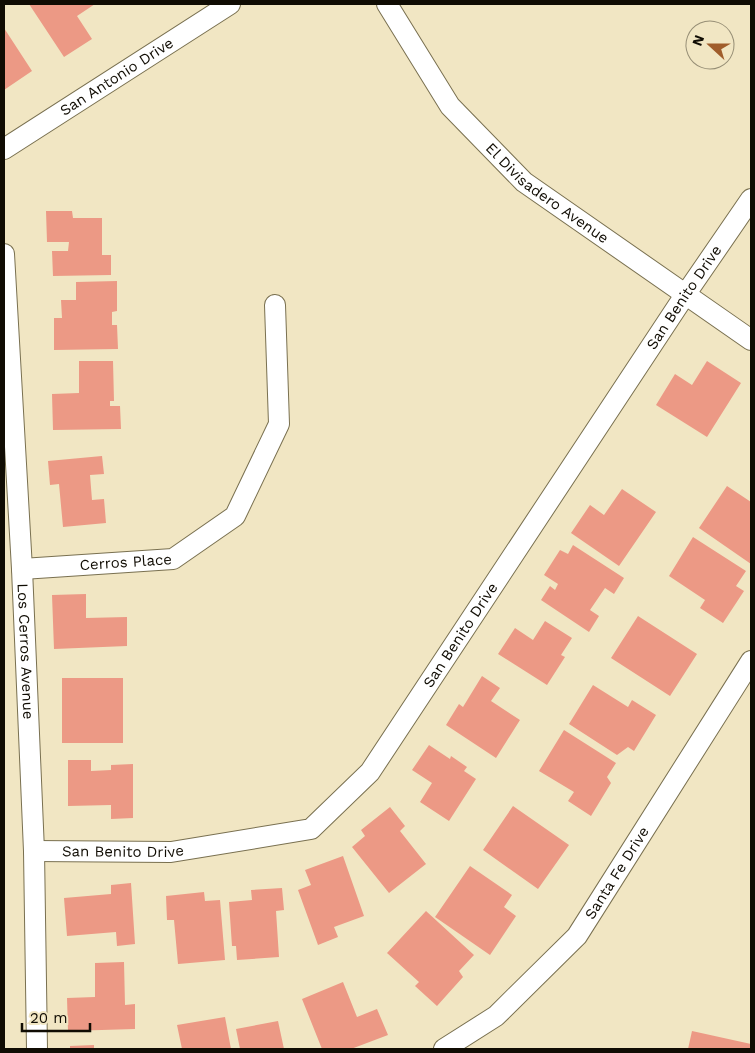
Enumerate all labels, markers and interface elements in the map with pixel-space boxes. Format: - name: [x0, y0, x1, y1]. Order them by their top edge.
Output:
- north arrow: [685, 20, 735, 70]
- text: N: [689, 33, 707, 48]
- street label: San Antonio Drive: [57, 34, 177, 120]
- street label: El Divisadero Avenue: [482, 139, 612, 247]
- street label: San Benito Drive: [642, 242, 726, 353]
- street label: Cerros Place: [79, 550, 172, 574]
- street label: San Benito Drive: [419, 579, 502, 691]
- street label: Los Cerros Avenue: [14, 583, 37, 720]
- street label: Santa Fe Drive: [581, 823, 653, 923]
- street label: San Benito Drive: [62, 841, 185, 861]
- scale bar: [22, 1000, 90, 1032]
- text: 20 m: [30, 1009, 68, 1027]

